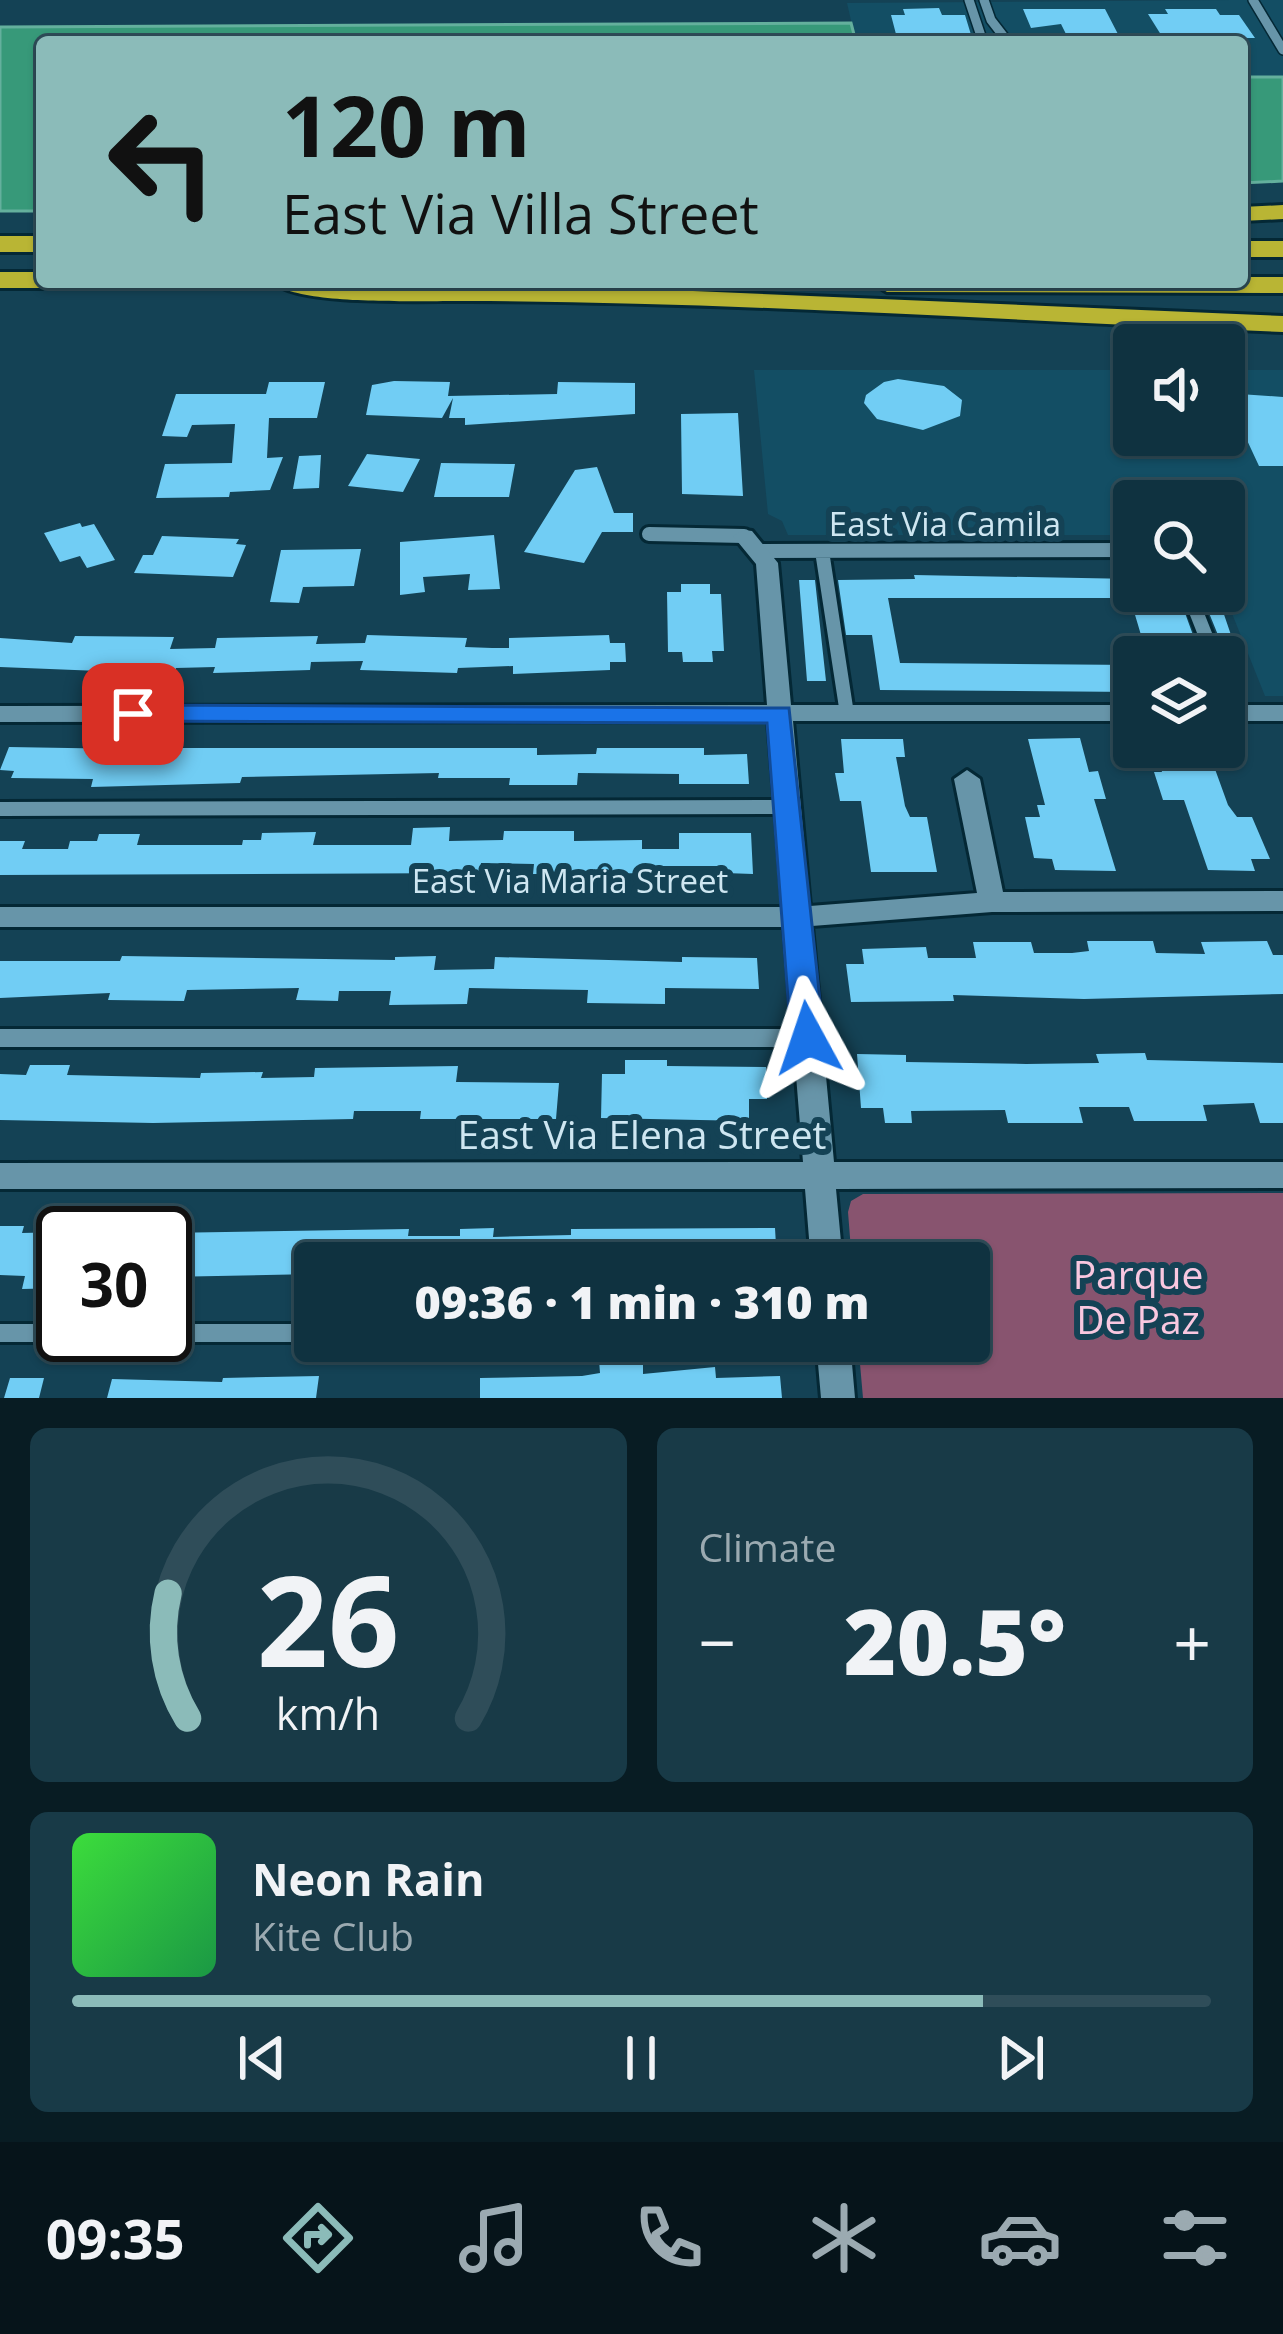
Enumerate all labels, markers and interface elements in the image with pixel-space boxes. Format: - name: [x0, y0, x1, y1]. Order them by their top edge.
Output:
- text: 120 m: [282, 67, 530, 182]
- icon: left: [84, 84, 240, 240]
- text: East Via Villa Street: [282, 176, 759, 250]
- map controls: [1113, 324, 1245, 768]
- button: sound: [1113, 324, 1245, 456]
- button: search: [1113, 480, 1245, 612]
- street label: East Via Camila: [829, 501, 1061, 546]
- button: layers: [1113, 636, 1245, 768]
- pin: [82, 663, 184, 765]
- icon: arrive: [100, 681, 166, 747]
- street label: East Via Maria Street: [412, 858, 728, 903]
- position arrow: [745, 975, 871, 1101]
- street label: East Via Elena Street: [458, 1107, 826, 1160]
- speed limit sign: 30: [36, 1206, 192, 1362]
- park label: Parque De Paz: [1073, 1247, 1203, 1345]
- text: 09:36 · 1 min · 310 m: [415, 1271, 869, 1332]
- text: Climate: [699, 1520, 836, 1573]
- text: 26: [257, 1534, 400, 1704]
- text: 20.5°: [844, 1579, 1066, 1701]
- text: −: [699, 1596, 736, 1686]
- text: +: [1173, 1596, 1211, 1686]
- text: km/h: [276, 1684, 380, 1743]
- text: Neon Rain: [252, 1848, 485, 1909]
- text: Kite Club: [252, 1909, 414, 1962]
- icon: previous: [229, 2025, 295, 2091]
- icon: pause: [608, 2025, 674, 2091]
- icon: next: [988, 2025, 1054, 2091]
- icon: directions: [276, 2196, 360, 2280]
- icon: music: [452, 2196, 536, 2280]
- icon: phone: [627, 2196, 711, 2280]
- icon: climate: [802, 2196, 886, 2280]
- icon: car: [978, 2196, 1062, 2280]
- icon: filters: [1153, 2196, 1237, 2280]
- text: 09:35: [46, 2201, 185, 2275]

